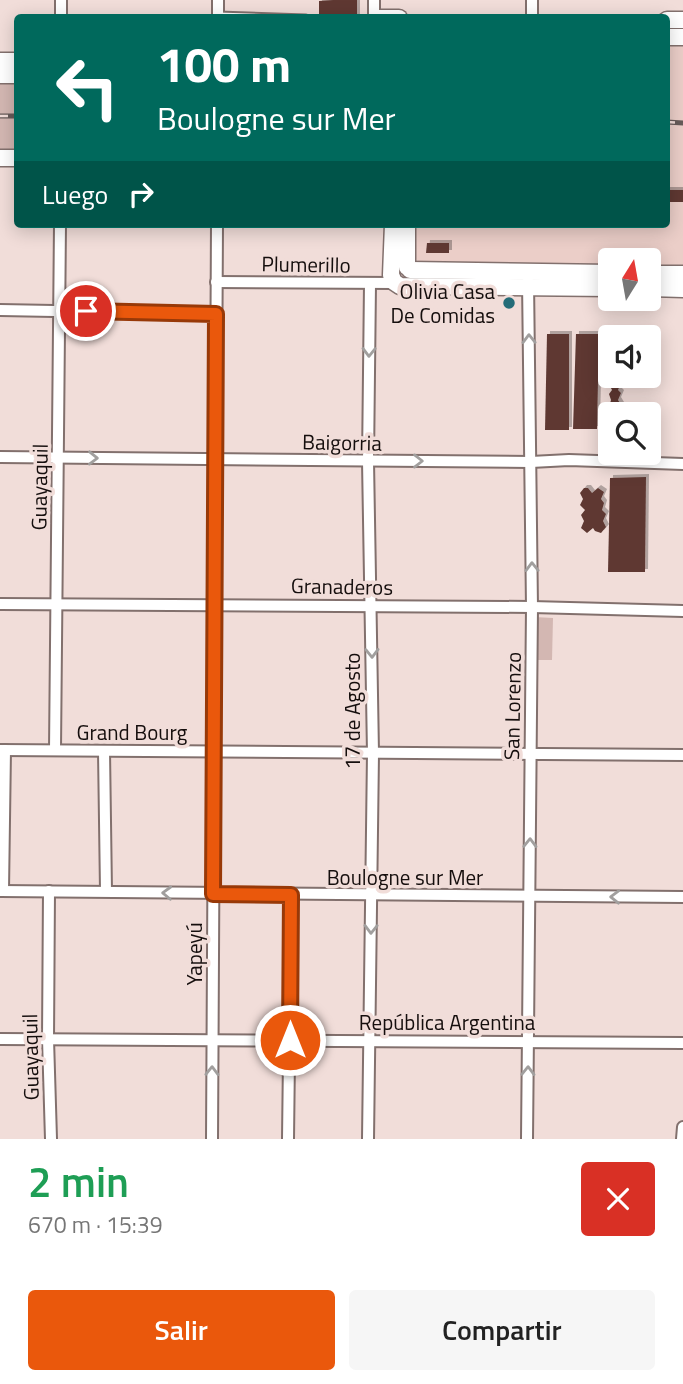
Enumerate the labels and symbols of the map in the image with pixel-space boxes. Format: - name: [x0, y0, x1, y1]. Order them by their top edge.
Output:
- street label: Plumerillo: [261, 247, 351, 281]
- north arrow: [598, 248, 662, 312]
- place label: Olivia Casa De Comidas: [390, 275, 495, 331]
- pin: [56, 281, 116, 341]
- marker: Olivia Casa De Comidas: [501, 295, 517, 311]
- one-way arrow: [521, 334, 537, 344]
- one-way arrow: [361, 347, 377, 358]
- street label: Baigorria: [302, 425, 383, 459]
- street label: Guayaquil: [22, 443, 56, 531]
- one-way arrow: [88, 450, 98, 466]
- one-way arrow: [413, 454, 424, 469]
- one-way arrow: [524, 561, 540, 572]
- street label: Granaderos: [291, 569, 393, 603]
- one-way arrow: [364, 648, 380, 659]
- street label: San Lorenzo: [495, 652, 529, 760]
- street label: 17 de Agosto: [336, 653, 368, 769]
- street label: Grand Bourg: [77, 716, 188, 748]
- one-way arrow: [522, 838, 538, 848]
- street label: Boulogne sur Mer: [327, 861, 483, 893]
- one-way arrow: [161, 885, 172, 900]
- one-way arrow: [609, 889, 620, 905]
- street label: Yapeyú: [178, 922, 210, 986]
- one-way arrow: [363, 925, 379, 935]
- position arrow: [253, 1003, 327, 1077]
- street label: República Argentina: [359, 1006, 536, 1038]
- street label: Guayaquil: [13, 1013, 47, 1101]
- one-way arrow: [205, 1065, 220, 1076]
- one-way arrow: [520, 1065, 536, 1076]

